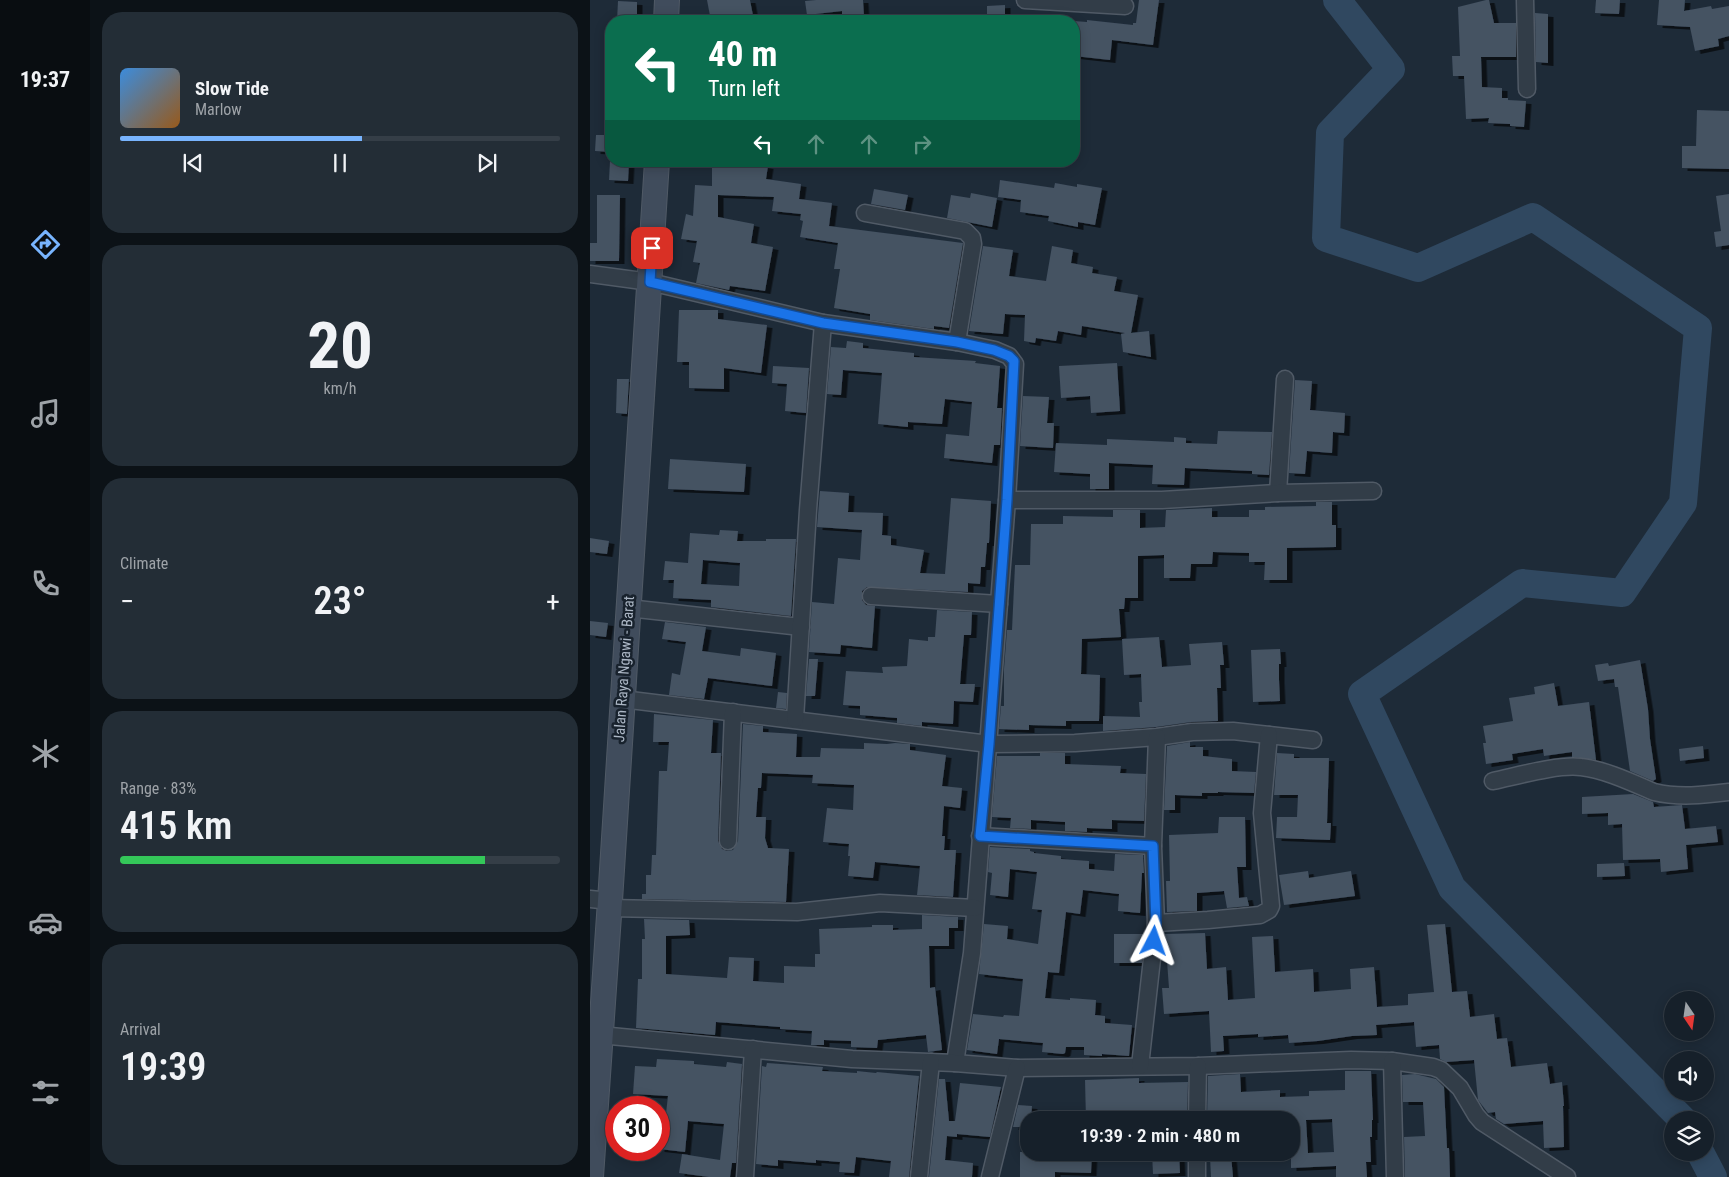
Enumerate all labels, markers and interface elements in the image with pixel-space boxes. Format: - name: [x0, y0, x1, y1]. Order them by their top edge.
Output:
- text: 40 m: [708, 34, 777, 75]
- icon: left: [625, 35, 690, 100]
- text: 19:37: [20, 67, 70, 92]
- text: Turn left: [708, 76, 780, 101]
- text: Slow Tide: [195, 77, 269, 100]
- text: Marlow: [195, 100, 242, 119]
- icon: left: [749, 130, 777, 158]
- icon: ahead: [802, 130, 830, 158]
- icon: ahead: [855, 130, 883, 158]
- icon: right: [908, 130, 936, 158]
- icon: previous: [179, 149, 207, 177]
- icon: pause: [326, 149, 354, 177]
- icon: next: [473, 149, 501, 177]
- icon: directions: [28, 227, 63, 262]
- pin: [631, 227, 673, 269]
- icon: arrive: [638, 234, 666, 262]
- text: 20: [307, 308, 373, 384]
- text: km/h: [324, 379, 356, 398]
- icon: music: [28, 396, 63, 431]
- text: Climate: [120, 554, 168, 573]
- icon: phone: [28, 566, 63, 601]
- text: 23°: [314, 579, 366, 623]
- text: −: [120, 585, 134, 618]
- text: +: [546, 585, 560, 618]
- street label: Jalan Raya Ngawi - Barat: [610, 595, 638, 743]
- icon: climate: [28, 736, 63, 771]
- text: Range · 83%: [120, 779, 196, 798]
- text: 415 km: [120, 804, 232, 848]
- icon: car: [28, 905, 63, 940]
- position arrow: [1127, 914, 1179, 966]
- north arrow: [1664, 991, 1714, 1041]
- map controls: [1664, 991, 1714, 1161]
- text: Arrival: [120, 1020, 161, 1039]
- text: 19:39: [120, 1045, 206, 1089]
- button: sound: [1664, 1051, 1714, 1101]
- icon: filters: [28, 1075, 63, 1110]
- speed limit sign: 30: [605, 1096, 670, 1161]
- button: layers: [1664, 1111, 1714, 1161]
- text: 19:39 · 2 min · 480 m: [1080, 1124, 1240, 1147]

